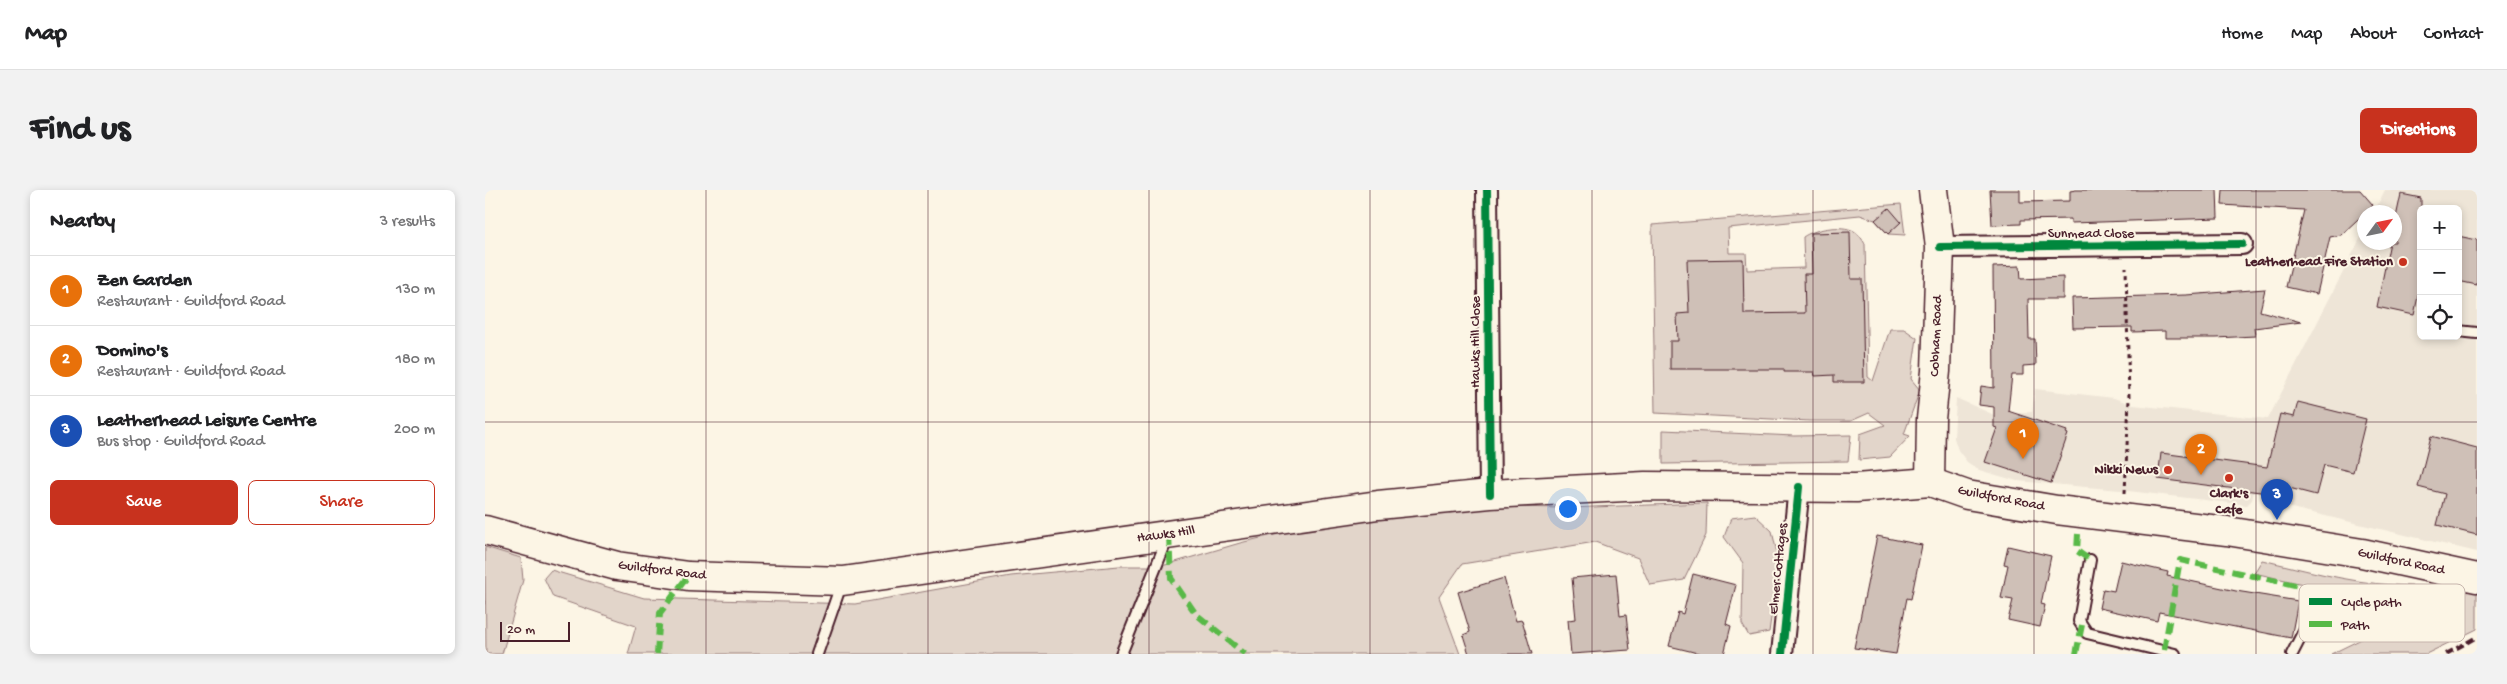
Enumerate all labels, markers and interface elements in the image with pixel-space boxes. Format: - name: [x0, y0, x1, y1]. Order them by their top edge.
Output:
- text: Map: [25, 20, 67, 49]
- text: Home: [2221, 24, 2263, 45]
- text: Map: [2291, 24, 2322, 45]
- text: About: [2350, 24, 2396, 45]
- text: Contact: [2424, 24, 2482, 45]
- button: Directions: [2360, 108, 2477, 153]
- text: Find us: [30, 110, 130, 151]
- north arrow: [2357, 205, 2402, 250]
- map controls: [2417, 205, 2462, 340]
- button: +: [2417, 205, 2462, 250]
- text: Nearby: [50, 210, 115, 235]
- text: 3 results: [380, 213, 435, 232]
- street label: Sunmead Close: [2048, 226, 2135, 243]
- button: −: [2417, 250, 2462, 295]
- place label: Leatherhead Fire Station: [2245, 254, 2393, 271]
- marker: Leatherhead Fire Station: [2397, 256, 2409, 268]
- text: Zen Garden: [97, 270, 192, 293]
- text: 1: [63, 281, 69, 300]
- text: 130 m: [396, 281, 435, 300]
- text: Restaurant · Guildford Road: [97, 293, 285, 312]
- street label: Cobham Road: [1927, 293, 1947, 377]
- street label: Hawks Hill Close: [1468, 295, 1485, 388]
- button: locate: [2417, 295, 2462, 340]
- text: Domino's: [97, 340, 168, 363]
- text: 2: [62, 351, 70, 370]
- text: 180 m: [396, 351, 435, 370]
- text: Restaurant · Guildford Road: [97, 363, 285, 382]
- text: Leatherhead Leisure Centre: [97, 410, 316, 433]
- pin: 1: [2007, 418, 2039, 459]
- text: 3: [62, 421, 70, 440]
- text: 200 m: [394, 421, 435, 440]
- text: Bus stop · Guildford Road: [97, 433, 265, 452]
- pin: 2: [2185, 434, 2217, 475]
- place label: Nikki News: [2095, 462, 2159, 479]
- marker: Nikki News: [2162, 464, 2174, 476]
- marker: Clark's Cafe: [2223, 472, 2235, 484]
- pin: 3: [2261, 479, 2293, 520]
- button: Save: [50, 480, 238, 525]
- button: Share: [248, 480, 435, 525]
- street label: Guildford Road: [1956, 482, 2048, 516]
- place label: Clark's Cafe: [2209, 486, 2249, 519]
- your location: [1555, 496, 1581, 522]
- street label: Elmer Cottages: [1766, 522, 1792, 615]
- street label: Hawks Hill: [1136, 523, 1196, 547]
- street label: Guildford Road: [2356, 545, 2448, 580]
- street label: Guildford Road: [617, 557, 709, 585]
- legend: [2299, 584, 2465, 642]
- text: Cycle path: [2341, 595, 2402, 612]
- text: Path: [2340, 618, 2370, 635]
- scale bar: [500, 619, 570, 642]
- text: 20 m: [507, 622, 535, 639]

